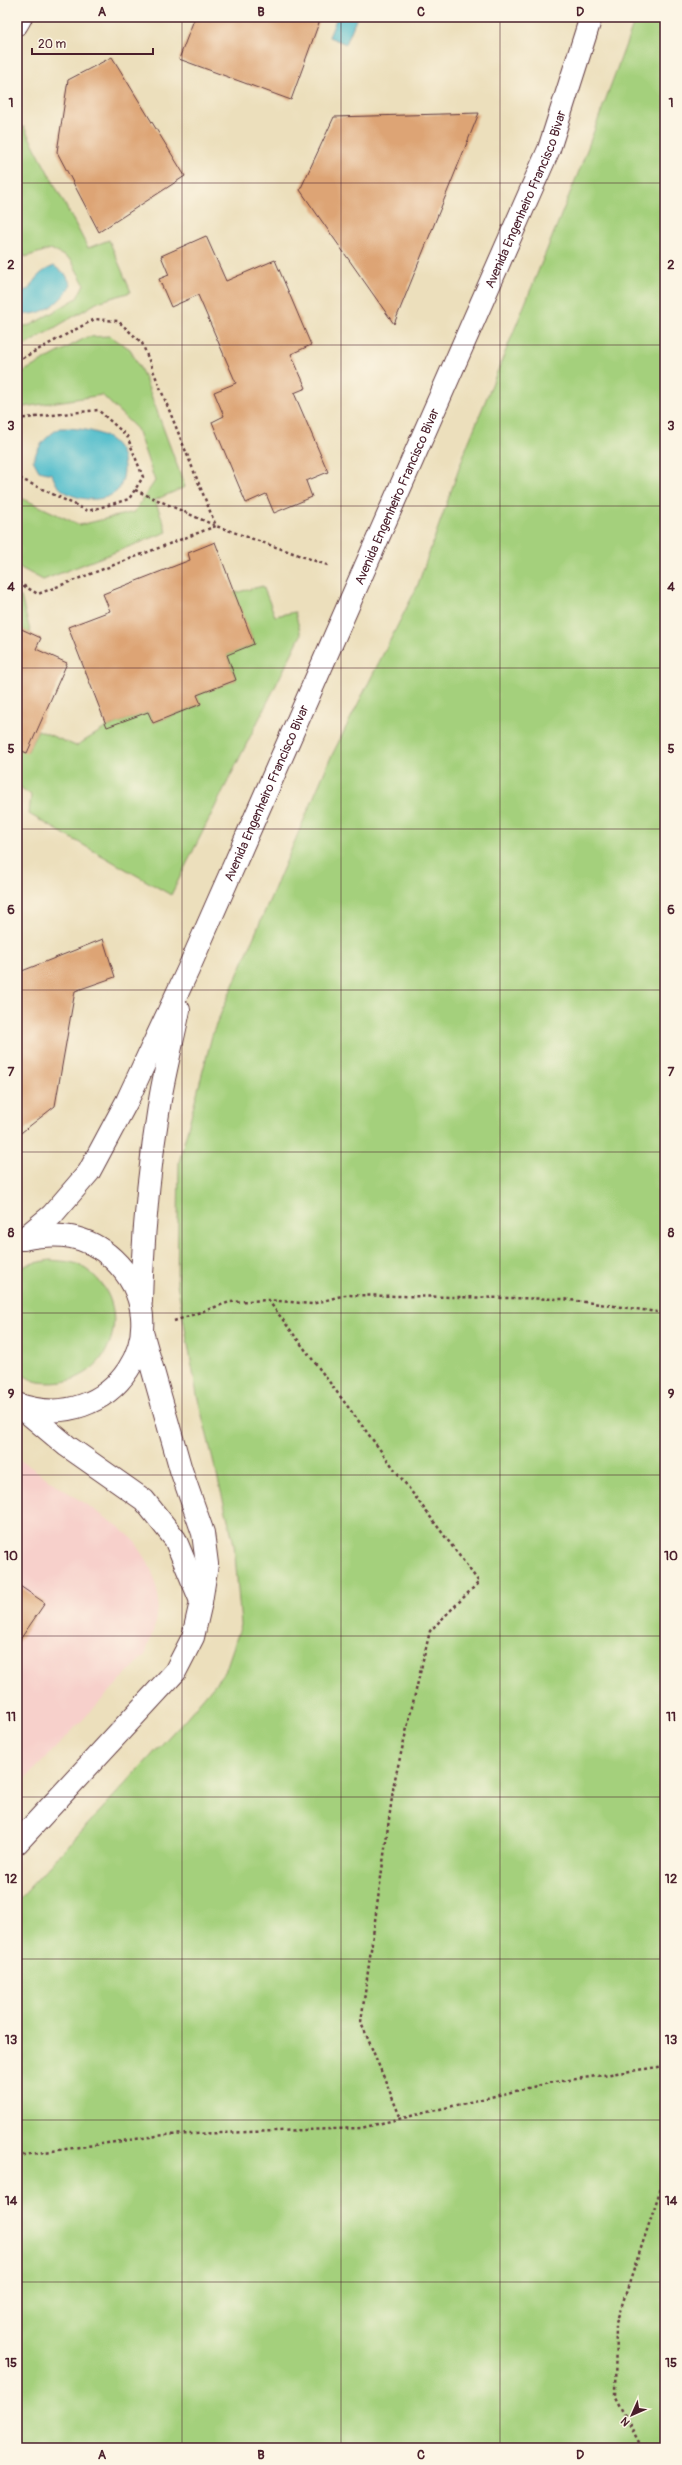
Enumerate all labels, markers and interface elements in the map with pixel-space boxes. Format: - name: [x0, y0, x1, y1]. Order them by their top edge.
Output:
- text: A: [98, 4, 107, 20]
- text: B: [257, 4, 265, 20]
- text: C: [417, 4, 425, 20]
- text: D: [576, 4, 584, 20]
- scale bar: [32, 30, 153, 56]
- text: 20 m: [38, 37, 67, 52]
- text: 1: [8, 95, 14, 111]
- text: 1: [668, 95, 674, 111]
- street label: Avenida Engenheiro Francisco Bivar: [482, 108, 570, 291]
- text: 2: [7, 257, 15, 273]
- text: 2: [667, 257, 675, 273]
- street label: Avenida Engenheiro Francisco Bivar: [351, 406, 443, 587]
- text: 3: [7, 418, 15, 434]
- text: 3: [667, 418, 675, 434]
- text: 4: [7, 579, 15, 595]
- text: 4: [667, 579, 675, 595]
- street label: Avenida Engenheiro Francisco Bivar: [221, 702, 313, 884]
- text: 5: [7, 741, 15, 757]
- text: 5: [667, 741, 675, 757]
- text: 6: [7, 902, 15, 918]
- text: 6: [667, 902, 675, 918]
- text: 7: [8, 1064, 15, 1080]
- text: 7: [668, 1064, 675, 1080]
- text: 8: [8, 1225, 15, 1241]
- text: 8: [668, 1225, 675, 1241]
- text: 9: [8, 1386, 15, 1402]
- text: 9: [668, 1386, 675, 1402]
- text: 10: [4, 1548, 18, 1564]
- text: 10: [664, 1548, 678, 1564]
- text: 11: [6, 1709, 16, 1725]
- text: 11: [666, 1709, 676, 1725]
- text: 12: [5, 1871, 17, 1887]
- text: 12: [665, 1871, 677, 1887]
- text: 13: [5, 2032, 17, 2048]
- text: 13: [665, 2032, 677, 2048]
- text: 14: [5, 2193, 18, 2209]
- text: 14: [665, 2193, 678, 2209]
- text: 15: [5, 2355, 17, 2371]
- text: 15: [665, 2355, 677, 2371]
- north arrow: [612, 2395, 652, 2435]
- text: N: [618, 2414, 633, 2429]
- text: A: [98, 2447, 107, 2463]
- text: B: [257, 2447, 265, 2463]
- text: C: [417, 2447, 425, 2463]
- text: D: [576, 2447, 584, 2463]

